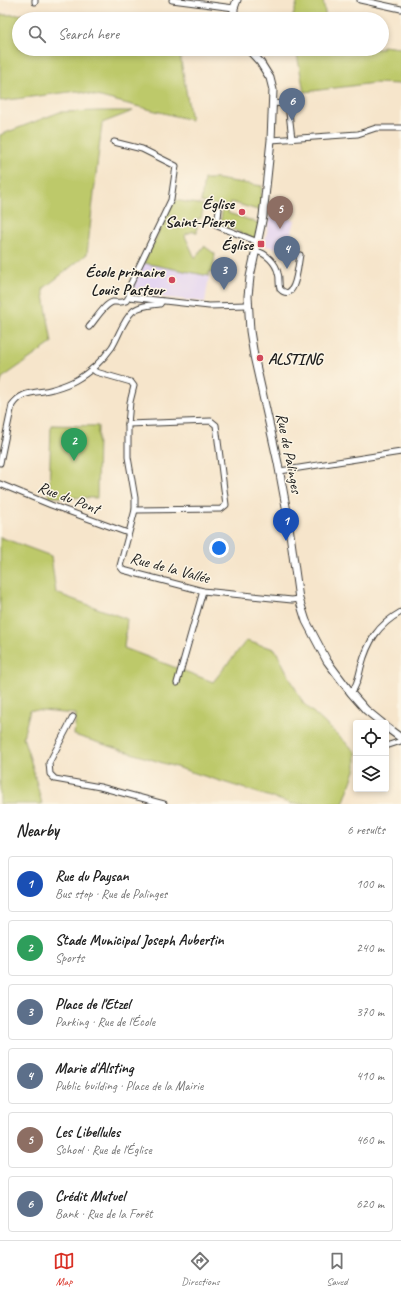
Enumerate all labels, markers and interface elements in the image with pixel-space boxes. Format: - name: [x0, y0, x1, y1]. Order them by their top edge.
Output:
- search box: [12, 12, 389, 56]
- icon: search: [26, 23, 48, 45]
- text: Search here: [58, 25, 119, 44]
- pin: 6: [279, 88, 305, 121]
- place label: Église Saint-Pierre: [165, 194, 236, 232]
- pin: 5: [267, 196, 293, 229]
- marker: Église Saint-Pierre: [237, 207, 247, 217]
- place label: Église: [221, 235, 255, 255]
- pin: 4: [274, 236, 300, 269]
- marker: Église: [256, 239, 266, 249]
- pin: 3: [211, 257, 237, 290]
- place label: École primaire Louis Pasteur: [85, 262, 166, 300]
- marker: École primaire Louis Pasteur: [167, 275, 177, 285]
- place label: ALSTING: [268, 349, 324, 369]
- marker: ALSTING: [255, 353, 265, 363]
- street label: Rue de Palinges: [271, 411, 307, 497]
- pin: 2: [61, 428, 87, 461]
- street label: Rue du Pont: [35, 477, 105, 520]
- pin: 1: [273, 508, 299, 541]
- your location: [209, 538, 229, 558]
- street label: Rue de la Vallée: [128, 548, 213, 589]
- map controls: [353, 720, 389, 792]
- button: locate: [353, 720, 389, 756]
- button: layers: [353, 756, 389, 792]
- text: Nearby: [16, 820, 59, 841]
- text: 6 results: [347, 822, 385, 838]
- text: Rue du Paysan: [55, 867, 129, 886]
- text: 1: [27, 876, 33, 892]
- text: 100 m: [356, 876, 384, 892]
- text: Bus stop · Rue de Palinges: [55, 886, 167, 902]
- text: Stade Municipal Joseph Aubertin: [55, 931, 224, 950]
- text: 2: [27, 940, 33, 956]
- text: 240 m: [356, 940, 384, 956]
- text: Sports: [55, 950, 84, 966]
- text: Place de l'Etzel: [55, 995, 130, 1014]
- text: 3: [27, 1004, 33, 1020]
- text: 370 m: [356, 1004, 384, 1020]
- text: Parking · Rue de l'École: [55, 1014, 155, 1030]
- text: Marie d'Alsting: [55, 1059, 133, 1078]
- text: 4: [27, 1068, 33, 1084]
- text: 410 m: [356, 1068, 384, 1084]
- text: Public building · Place de la Mairie: [55, 1078, 203, 1094]
- text: Les Libellules: [55, 1123, 120, 1142]
- text: 5: [27, 1132, 33, 1148]
- text: 460 m: [356, 1132, 384, 1148]
- text: School · Rue de l'Église: [55, 1142, 152, 1158]
- text: Crédit Mutuel: [55, 1187, 125, 1206]
- text: 6: [27, 1196, 33, 1212]
- text: 620 m: [356, 1196, 384, 1212]
- text: Bank · Rue de la Forêt: [55, 1206, 152, 1222]
- tab: Map: [53, 1250, 75, 1288]
- tab: Directions: [181, 1250, 220, 1288]
- tab: Saved: [326, 1250, 348, 1288]

